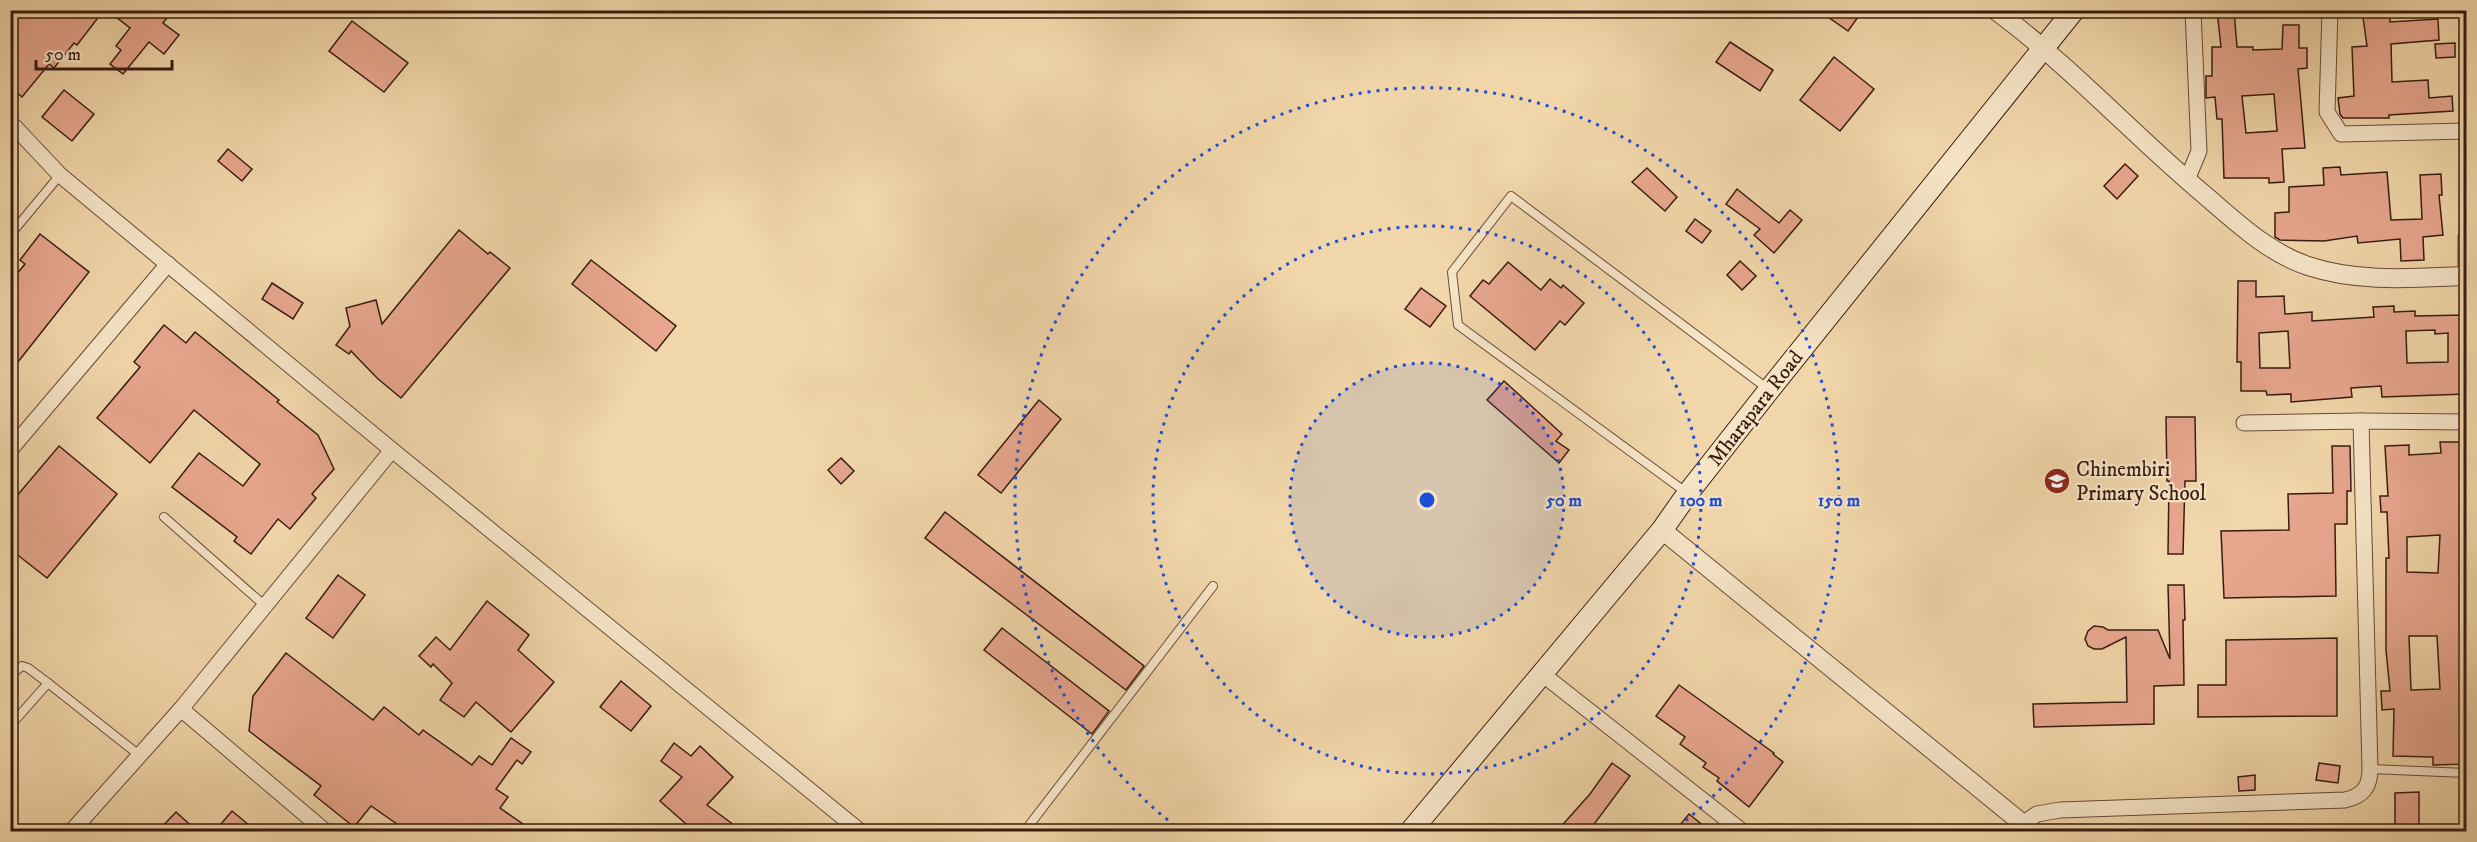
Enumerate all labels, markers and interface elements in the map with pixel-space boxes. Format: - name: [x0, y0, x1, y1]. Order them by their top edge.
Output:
- scale bar: [36, 33, 172, 71]
- text: 50 m: [45, 44, 81, 66]
- street label: Mharapara Road: [1702, 345, 1809, 472]
- place label: Chinembiri Primary School: [2076, 457, 2207, 507]
- school or university icon: Chinembiri Primary School: [2042, 466, 2072, 496]
- centre of rings: [1417, 490, 1437, 510]
- text: 50 m: [1545, 490, 1582, 512]
- text: 100 m: [1679, 490, 1723, 512]
- text: 150 m: [1818, 490, 1861, 512]

